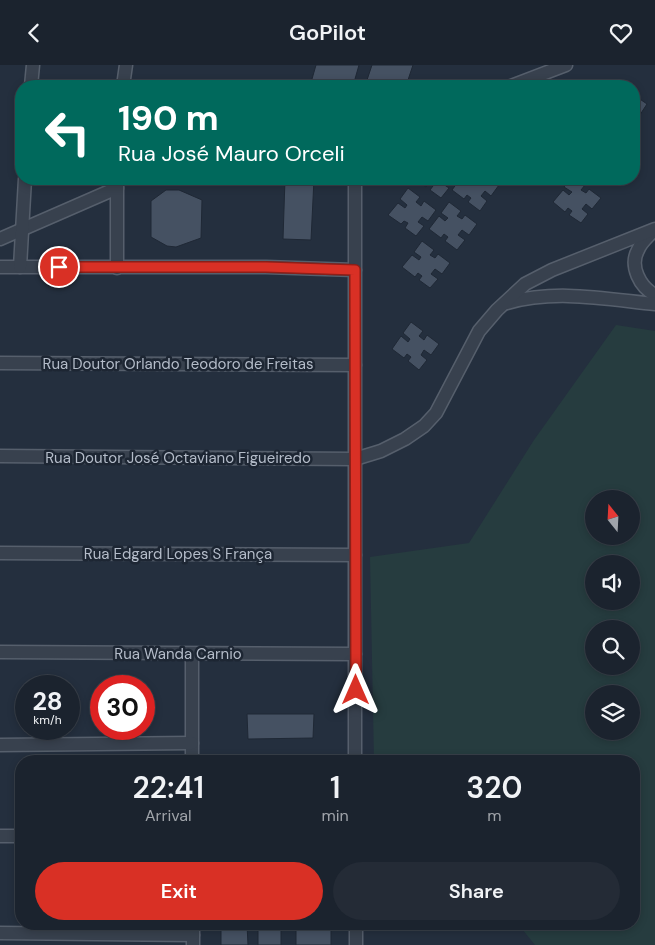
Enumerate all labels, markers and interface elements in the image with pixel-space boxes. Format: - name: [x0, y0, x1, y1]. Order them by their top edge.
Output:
- text: GoPilot: [289, 18, 366, 47]
- icon: back: [20, 19, 48, 47]
- icon: heart: [607, 19, 635, 47]
- text: 190 m: [118, 95, 219, 141]
- icon: left: [35, 100, 100, 165]
- text: Rua José Mauro Orceli: [118, 139, 345, 168]
- pin: [38, 246, 80, 288]
- icon: arrive: [45, 253, 73, 281]
- street label: Rua Doutor Orlando Teodoro de Freitas: [43, 354, 313, 374]
- street label: Rua Doutor José Octaviano Figueiredo: [45, 448, 311, 468]
- north arrow: [585, 490, 640, 545]
- map controls: [585, 490, 640, 740]
- street label: Rua Edgard Lopes S França: [84, 544, 272, 564]
- button: sound: [585, 555, 640, 610]
- button: search: [585, 620, 640, 675]
- street label: Rua Wanda Carnio: [114, 644, 242, 664]
- position arrow: [329, 663, 381, 715]
- speed limit sign: 30: [90, 675, 155, 740]
- text: 28: [32, 685, 63, 718]
- button: layers: [585, 685, 640, 740]
- text: km/h: [33, 712, 62, 728]
- text: 22:41: [133, 768, 204, 807]
- text: 1: [330, 768, 340, 807]
- text: 320: [466, 768, 522, 807]
- text: Arrival: [145, 805, 192, 826]
- text: min: [322, 805, 349, 826]
- text: m: [487, 805, 502, 826]
- button: Exit: [35, 862, 323, 920]
- button: Share: [333, 862, 620, 920]

